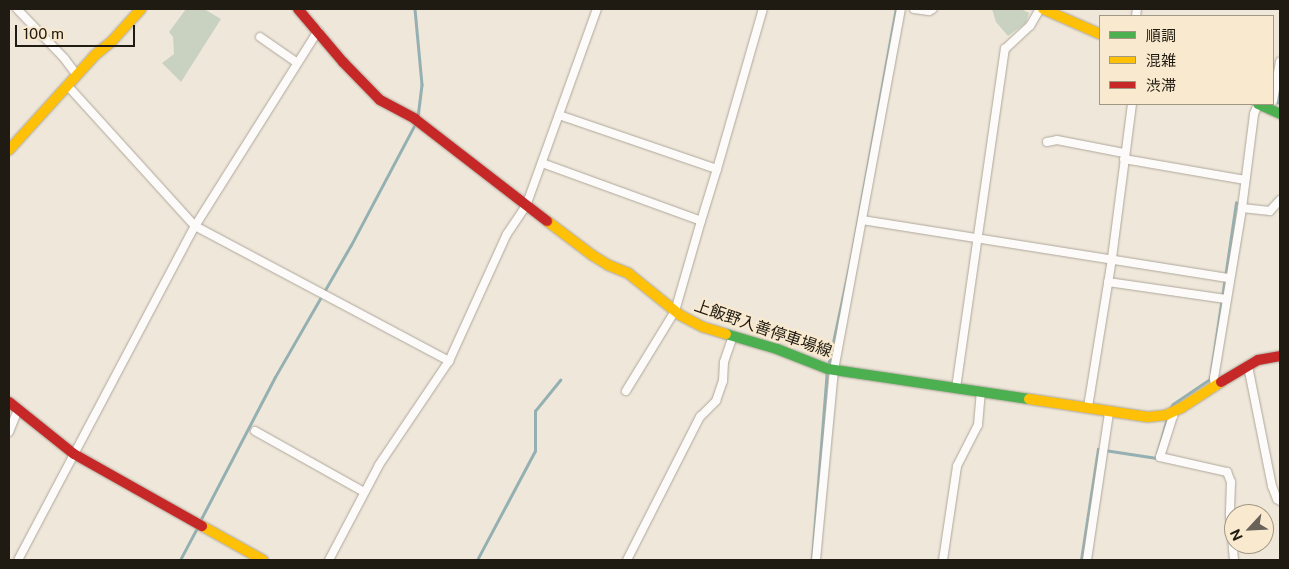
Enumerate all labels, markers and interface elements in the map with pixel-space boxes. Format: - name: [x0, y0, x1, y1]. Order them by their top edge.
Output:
- scale bar: [18, 15, 138, 47]
- legend: [1099, 15, 1274, 105]
- text: 100 m: [23, 25, 64, 42]
- text: 順調: [1146, 27, 1176, 44]
- text: 混雑: [1146, 52, 1176, 69]
- text: 渋滞: [1146, 77, 1176, 94]
- street label: 上飯野入善停車場線: [692, 296, 834, 362]
- north arrow: [1224, 504, 1274, 554]
- text: N: [1227, 527, 1246, 543]

